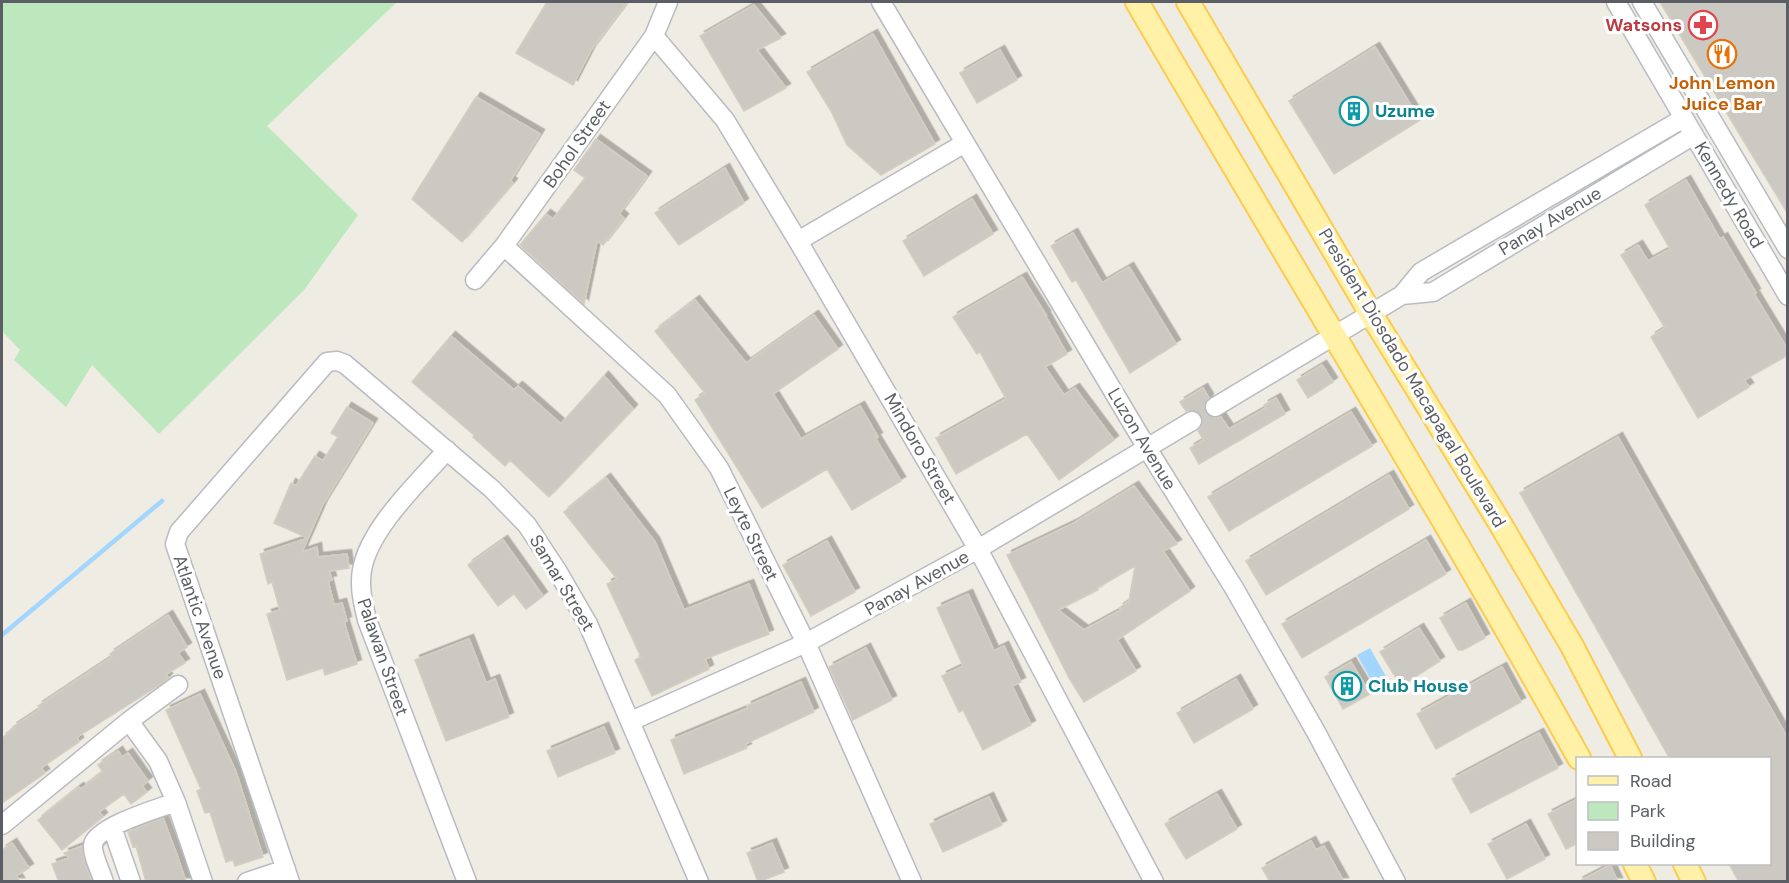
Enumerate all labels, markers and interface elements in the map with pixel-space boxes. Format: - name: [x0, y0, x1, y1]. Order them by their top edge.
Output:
- pharmacy icon: Watsons: [1687, 9, 1719, 41]
- place label: Watsons: [1605, 13, 1682, 37]
- restaurant icon: John Lemon Juice Bar: [1706, 38, 1738, 70]
- place label: John Lemon Juice Bar: [1669, 71, 1775, 116]
- street label: Bohol Street: [538, 95, 616, 193]
- building icon: Uzume: [1338, 95, 1370, 127]
- place label: Uzume: [1375, 99, 1435, 123]
- street label: Kennedy Road: [1689, 137, 1769, 253]
- street label: Panay Avenue: [1494, 181, 1606, 261]
- street label: President Diosdado Macapagal Boulevard: [1313, 224, 1511, 532]
- street label: Luzon Avenue: [1102, 384, 1182, 494]
- street label: Mindoro Street: [878, 389, 962, 509]
- street label: Leyte Street: [718, 483, 784, 585]
- street label: Samar Street: [524, 530, 600, 636]
- street label: Panay Avenue: [861, 544, 973, 622]
- street label: Atlantic Avenue: [167, 552, 233, 682]
- street label: Palawan Street: [352, 595, 414, 719]
- building icon: Club House: [1331, 670, 1363, 702]
- place label: Club House: [1368, 674, 1469, 698]
- legend: [1576, 757, 1771, 865]
- text: Road: [1630, 769, 1672, 793]
- text: Park: [1630, 799, 1666, 823]
- text: Building: [1630, 829, 1695, 853]

